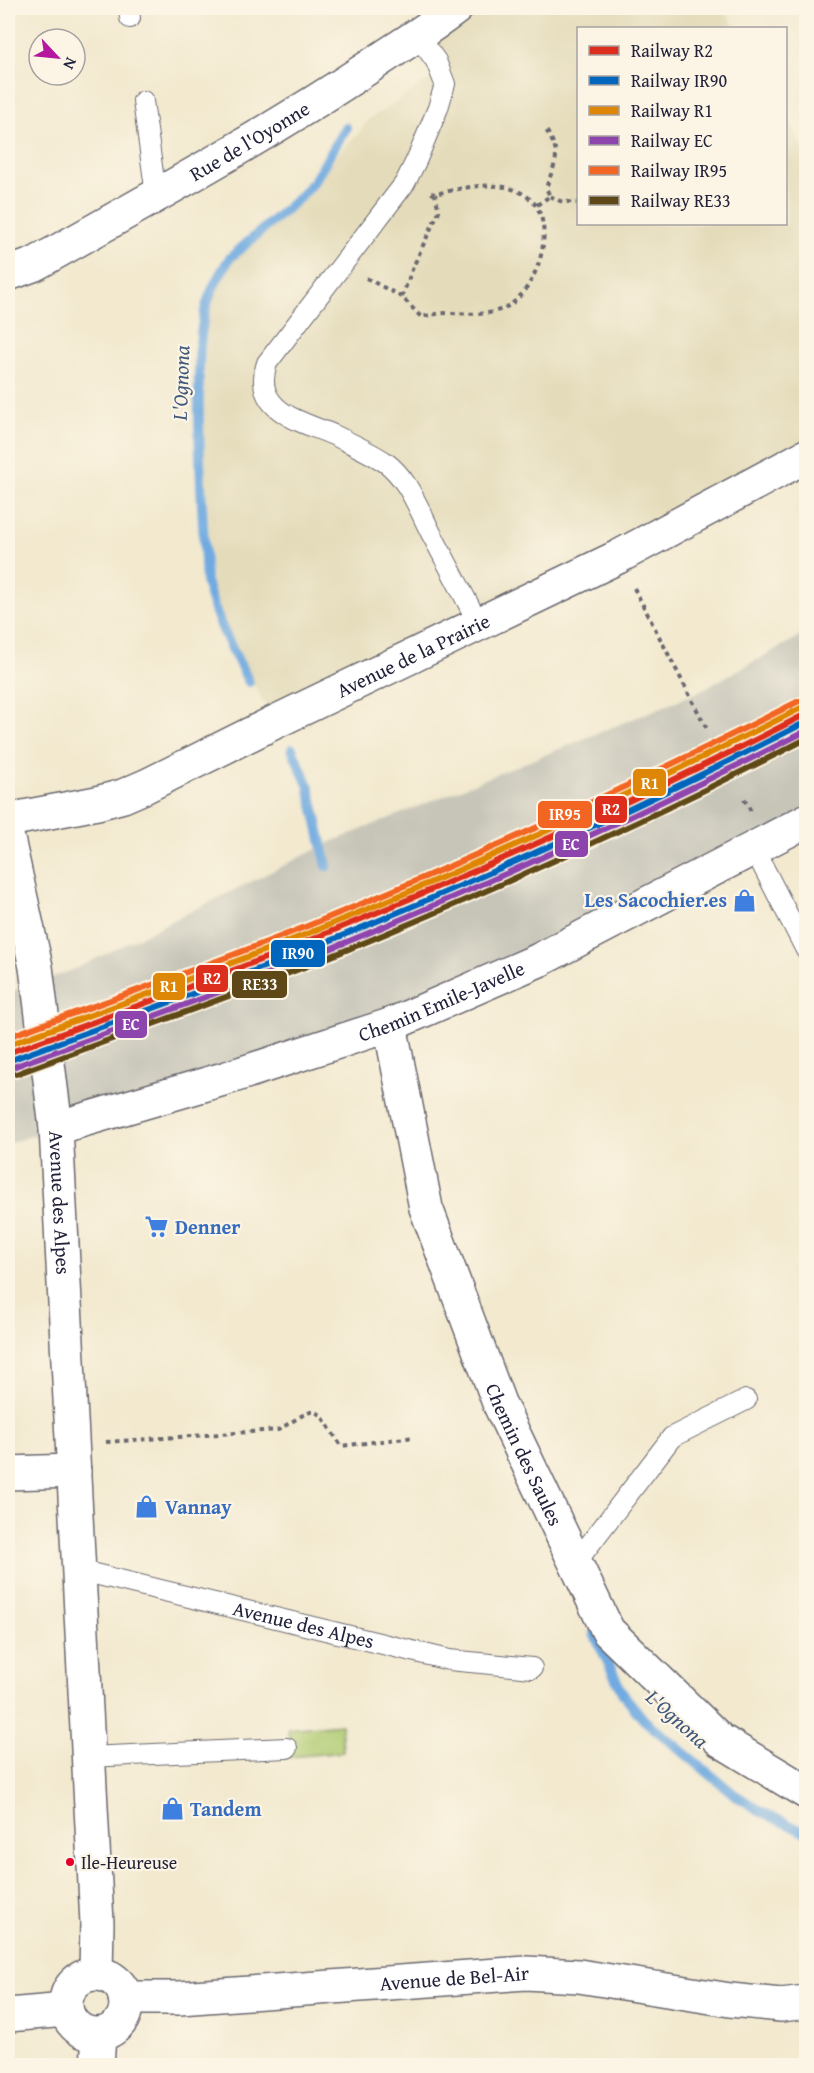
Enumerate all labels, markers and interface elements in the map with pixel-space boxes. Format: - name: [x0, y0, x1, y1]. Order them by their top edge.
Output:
- north arrow: [27, 27, 87, 87]
- legend: [577, 27, 787, 225]
- text: Railway R2: [631, 37, 713, 64]
- text: N: [57, 54, 84, 74]
- text: Railway IR90: [631, 67, 727, 94]
- street label: Rue de l'Oyonne: [184, 94, 315, 188]
- text: Railway R1: [631, 97, 713, 124]
- text: Railway EC: [631, 127, 713, 154]
- text: Railway IR95: [631, 157, 727, 184]
- text: Railway RE33: [631, 187, 731, 214]
- water label: L'Ognona: [164, 345, 197, 422]
- street label: Avenue de la Prairie: [331, 606, 495, 704]
- line badge: R1: [632, 768, 667, 797]
- text: R1: [641, 771, 659, 795]
- line badge: R2: [594, 795, 628, 824]
- text: R2: [602, 797, 620, 821]
- line badge: IR95: [537, 800, 593, 829]
- text: IR95: [549, 802, 581, 826]
- line badge: EC: [554, 830, 589, 858]
- text: EC: [562, 832, 580, 856]
- place label: Les Sacochier.es: [585, 885, 727, 914]
- shop icon: Les Sacochier.es: [732, 887, 758, 913]
- line badge: IR90: [270, 939, 326, 968]
- text: IR90: [282, 941, 314, 965]
- street label: Chemin Emile-Javelle: [354, 953, 529, 1048]
- line badge: R2: [195, 964, 229, 993]
- text: R2: [203, 966, 221, 990]
- line badge: RE33: [231, 970, 288, 999]
- line badge: R1: [152, 972, 186, 1001]
- text: RE33: [242, 972, 278, 996]
- text: R1: [160, 974, 178, 998]
- line badge: EC: [114, 1010, 148, 1039]
- text: EC: [122, 1012, 140, 1036]
- street label: Avenue des Alpes: [42, 1130, 79, 1275]
- place label: Denner: [175, 1212, 241, 1241]
- supermarket icon: Denner: [144, 1214, 170, 1240]
- street label: Chemin des Saules: [479, 1379, 571, 1530]
- place label: Vannay: [165, 1492, 232, 1521]
- shop icon: Vannay: [134, 1494, 160, 1520]
- street label: Avenue des Alpes: [230, 1593, 377, 1655]
- water label: L'Ognona: [638, 1681, 716, 1756]
- place label: Tandem: [190, 1794, 262, 1823]
- shop icon: Tandem: [159, 1796, 185, 1822]
- place label: Ile-Heureuse: [81, 1849, 177, 1876]
- marker: Ile-Heureuse: [64, 1856, 76, 1868]
- street label: Avenue de Bel-Air: [379, 1958, 530, 1998]

